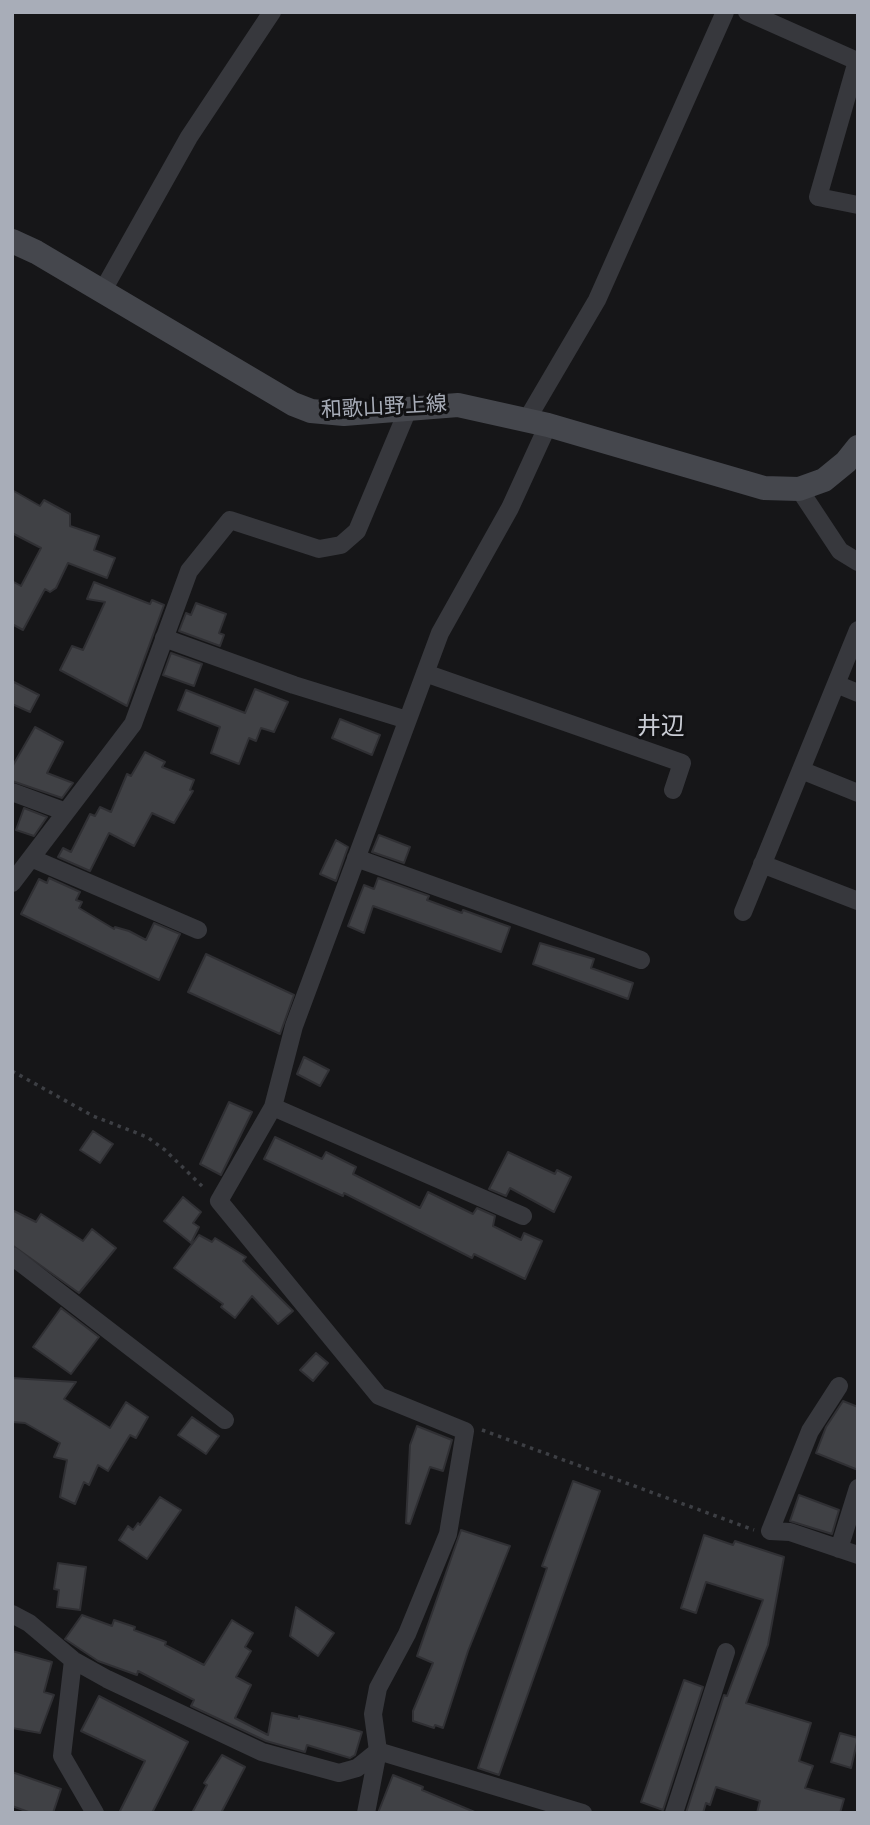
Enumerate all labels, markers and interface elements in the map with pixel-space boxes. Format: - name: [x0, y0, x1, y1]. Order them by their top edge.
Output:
- street label: 和歌山野上線: [320, 392, 448, 424]
- district label: 井辺: [637, 714, 685, 742]

